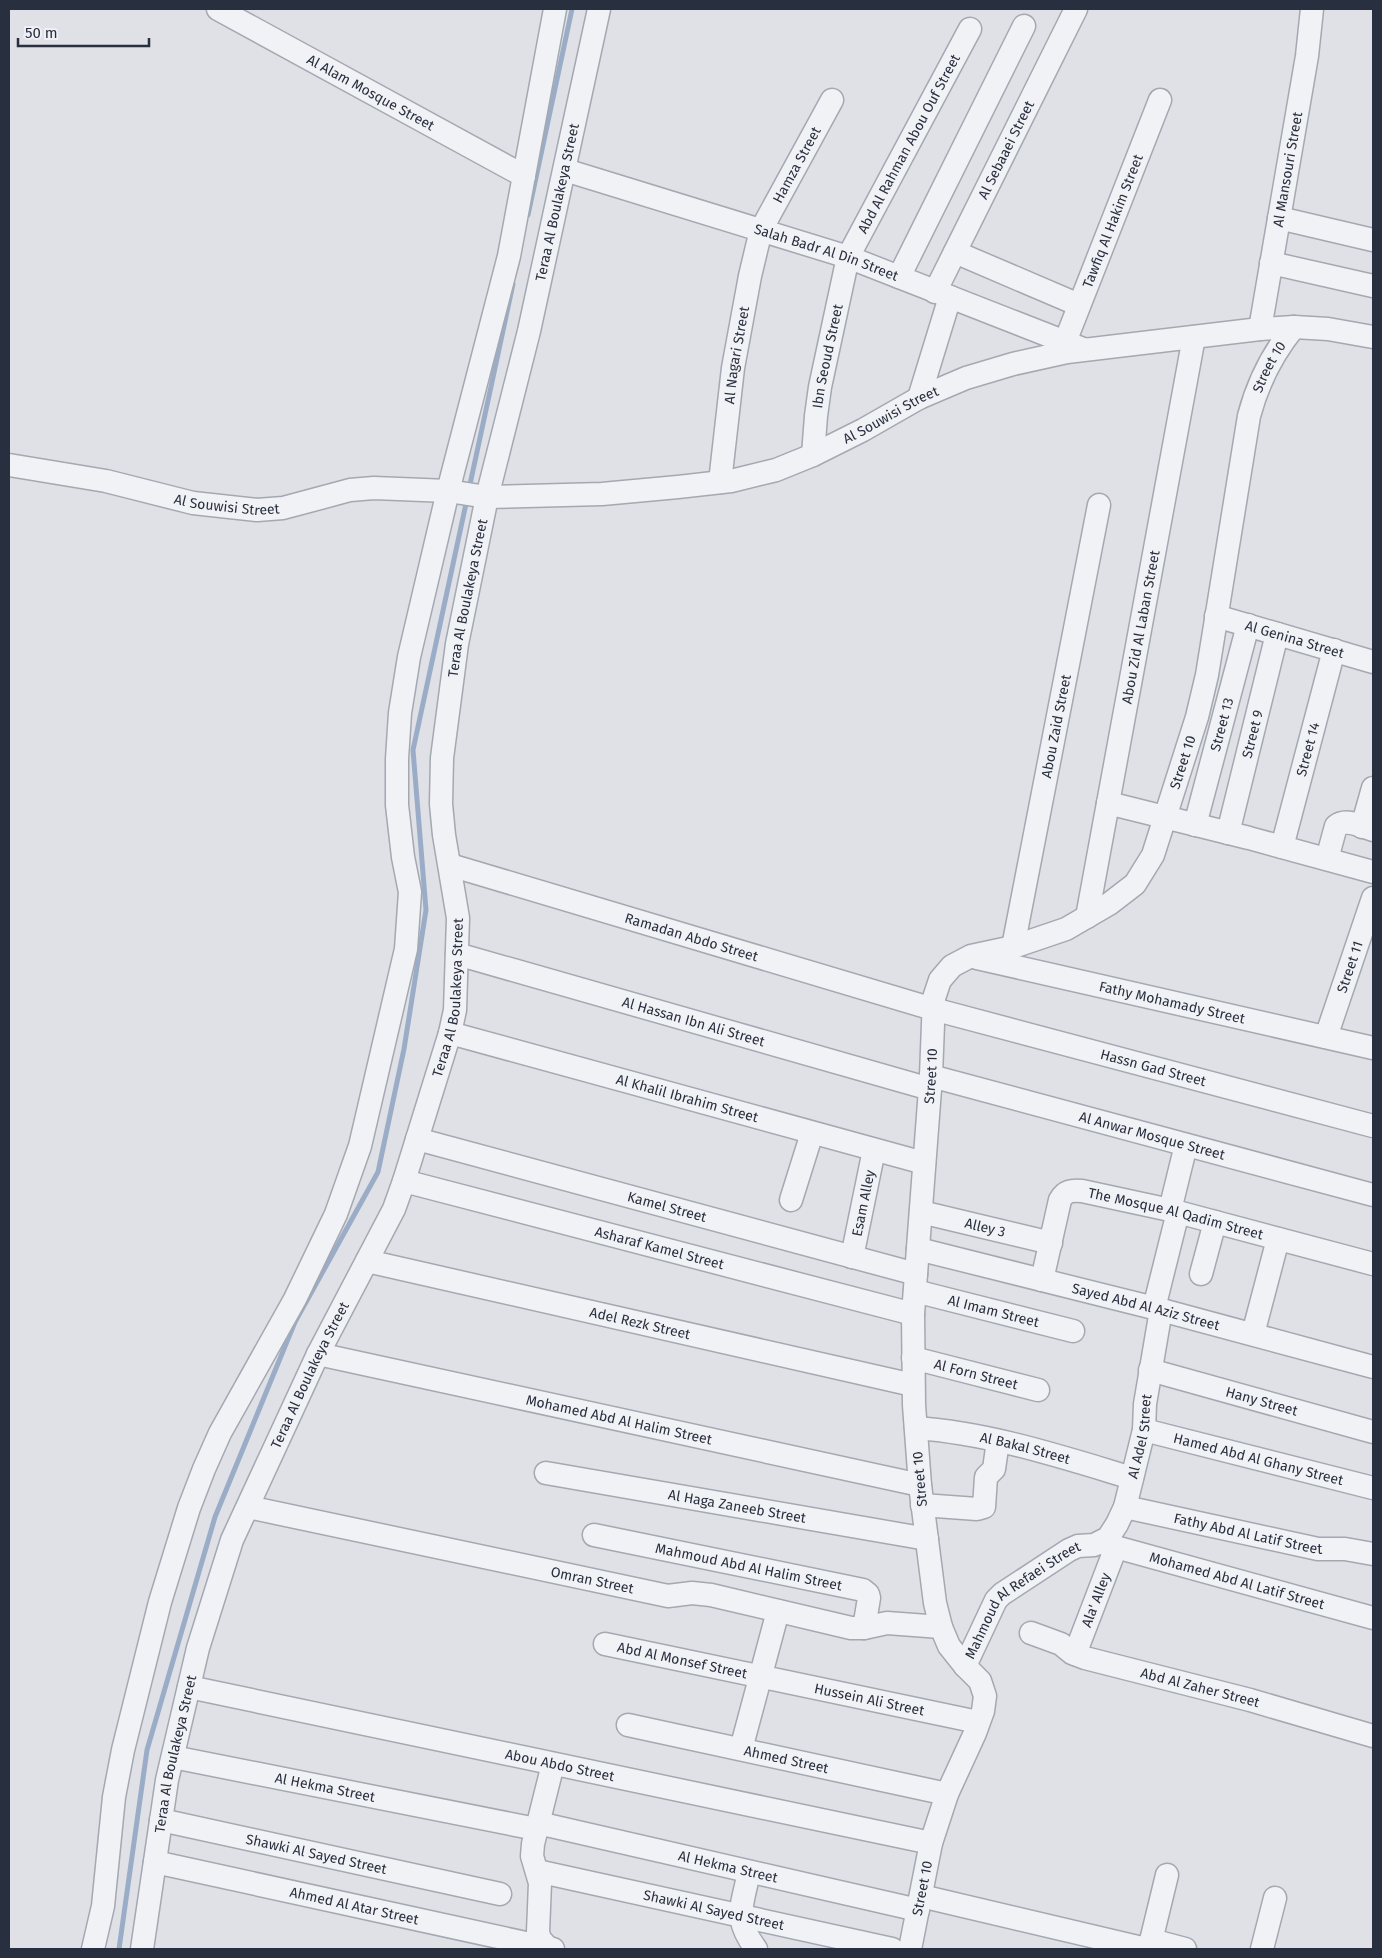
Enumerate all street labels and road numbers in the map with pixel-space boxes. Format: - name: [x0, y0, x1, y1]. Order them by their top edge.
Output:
- street label: Abd Al Rahman Abou Ouf Street: [854, 50, 964, 236]
- street label: Al Alam Mosque Street: [304, 51, 438, 134]
- street label: Al Sebaaei Street: [974, 97, 1038, 202]
- street label: Al Mansouri Street: [1269, 110, 1306, 228]
- street label: Teraa Al Boulakeya Street: [532, 121, 583, 283]
- street label: Hamza Street: [769, 123, 825, 206]
- street label: Tawfiq Al Hakim Street: [1079, 151, 1147, 290]
- street label: Salah Badr Al Din Street: [752, 220, 902, 285]
- street label: Ibn Seoud Street: [809, 302, 846, 409]
- street label: Al Nagari Street: [720, 304, 753, 405]
- street label: Street 10: [1249, 338, 1289, 395]
- street label: Al Souwisi Street: [840, 382, 942, 447]
- street label: Al Souwisi Street: [172, 490, 281, 519]
- street label: Teraa Al Boulakeya Street: [444, 516, 491, 678]
- street label: Abou Zid Al Laban Street: [1118, 548, 1163, 705]
- street label: Al Genina Street: [1243, 617, 1347, 662]
- street label: Abou Zaid Street: [1038, 672, 1075, 779]
- street label: Street 13: [1206, 696, 1237, 753]
- street label: Street 9: [1238, 708, 1267, 760]
- street label: Street 14: [1293, 720, 1323, 778]
- street label: Street 10: [1166, 733, 1199, 791]
- street label: Ramadan Abdo Street: [623, 909, 761, 965]
- street label: Teraa Al Boulakeya Street: [428, 917, 467, 1079]
- street label: Street 11: [1333, 939, 1366, 995]
- street label: Fathy Mohamady Street: [1097, 978, 1247, 1027]
- street label: Al Hassan Ibn Ali Street: [620, 993, 768, 1050]
- street label: Hassn Gad Street: [1099, 1045, 1209, 1090]
- street label: Street 10: [920, 1048, 941, 1104]
- street label: Al Khalil Ibrahim Street: [614, 1070, 761, 1126]
- street label: Al Anwar Mosque Street: [1077, 1108, 1228, 1164]
- street label: Esam Alley: [848, 1168, 878, 1238]
- street label: The Mosque Al Qadim Street: [1087, 1184, 1266, 1243]
- street label: Kamel Street: [626, 1188, 709, 1226]
- street label: Alley 3: [963, 1214, 1007, 1240]
- street label: Asharaf Kamel Street: [593, 1223, 727, 1273]
- street label: Sayed Abd Al Aziz Street: [1070, 1279, 1222, 1334]
- street label: Al Imam Street: [946, 1291, 1042, 1331]
- street label: Teraa Al Boulakeya Street: [267, 1298, 353, 1451]
- street label: Adel Rezk Street: [588, 1303, 693, 1343]
- street label: Al Forn Street: [932, 1355, 1021, 1393]
- street label: Hany Street: [1224, 1383, 1301, 1419]
- street label: Mohamed Abd Al Halim Street: [524, 1391, 714, 1448]
- street label: Al Adel Street: [1124, 1392, 1155, 1480]
- street label: Al Bakal Street: [979, 1428, 1073, 1468]
- street label: Hamed Abd Al Ghany Street: [1172, 1429, 1346, 1489]
- street label: Street 10: [909, 1450, 931, 1507]
- street label: Al Haga Zaneeb Street: [667, 1486, 808, 1527]
- street label: Fathy Abd Al Latif Street: [1172, 1509, 1323, 1558]
- street label: Mahmoud Al Refaei Street: [961, 1537, 1084, 1662]
- street label: Mahmoud Abd Al Halim Street: [654, 1539, 845, 1594]
- street label: Mohamed Abd Al Latif Street: [1147, 1548, 1327, 1613]
- street label: Omran Street: [549, 1563, 636, 1597]
- street label: Ala' Alley: [1078, 1570, 1114, 1630]
- street label: Abd Al Monsef Street: [616, 1638, 750, 1682]
- street label: Abd Al Zaher Street: [1139, 1664, 1263, 1711]
- street label: Teraa Al Boulakeya Street: [151, 1672, 200, 1834]
- street label: Hussein Ali Street: [813, 1679, 927, 1719]
- street label: Ahmed Street: [743, 1742, 831, 1777]
- street label: Abou Abdo Street: [504, 1745, 617, 1785]
- street label: Al Hekma Street: [274, 1769, 377, 1806]
- street label: Shawki Al Sayed Street: [244, 1830, 389, 1878]
- street label: Al Hekma Street: [677, 1847, 780, 1886]
- street label: Street 10: [908, 1859, 936, 1917]
- street label: Ahmed Al Atar Street: [288, 1883, 421, 1928]
- street label: Shawki Al Sayed Street: [642, 1886, 787, 1934]

